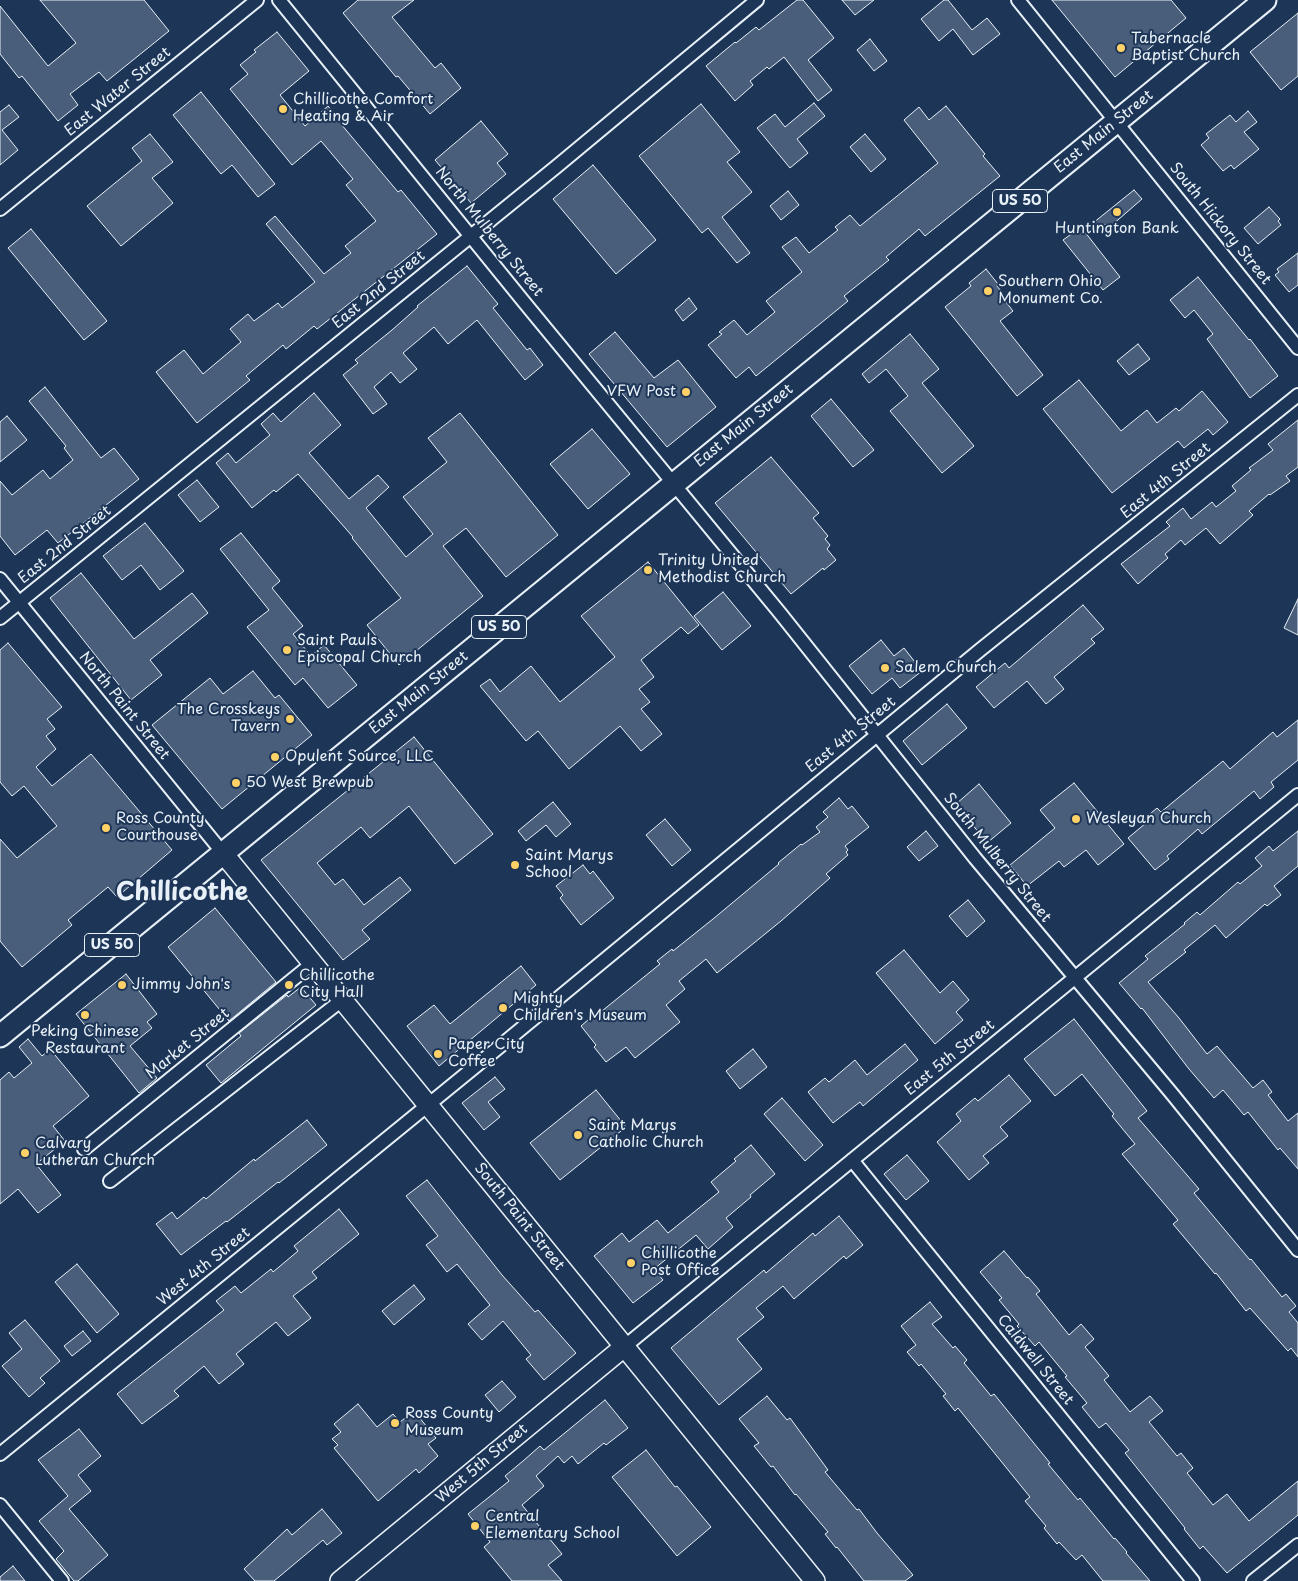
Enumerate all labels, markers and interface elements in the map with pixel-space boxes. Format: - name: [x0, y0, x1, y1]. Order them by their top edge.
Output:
- place label: Tabernacle Baptist Church: [1131, 30, 1240, 65]
- marker: Tabernacle Baptist Church: [1115, 42, 1127, 54]
- street label: East Water Street: [61, 44, 175, 140]
- street label: East Main Street: [1051, 87, 1157, 177]
- place label: Chillicothe Comfort Heating & Air: [293, 91, 433, 126]
- marker: Chillicothe Comfort Heating & Air: [277, 103, 289, 115]
- street label: South Hickory Street: [1165, 160, 1275, 288]
- street label: North Mulberry Street: [431, 164, 547, 300]
- road number: US 50: [992, 190, 1048, 212]
- marker: Huntington Bank: [1111, 206, 1123, 218]
- place label: Huntington Bank: [1055, 220, 1179, 238]
- street label: East 2nd Street: [329, 247, 429, 333]
- place label: Southern Ohio Monument Co.: [998, 273, 1103, 308]
- marker: Southern Ohio Monument Co.: [982, 285, 994, 297]
- street label: East Main Street: [691, 381, 797, 471]
- place label: VFW Post: [607, 383, 676, 401]
- marker: VFW Post: [680, 386, 692, 398]
- street label: East 4th Street: [1117, 439, 1215, 523]
- street label: East 2nd Street: [15, 502, 115, 588]
- place label: Trinity United Methodist Church: [658, 552, 786, 587]
- marker: Trinity United Methodist Church: [642, 564, 654, 576]
- road number: US 50: [472, 616, 526, 638]
- place label: Saint Pauls Episcopal Church: [297, 632, 422, 667]
- marker: Saint Pauls Episcopal Church: [281, 644, 293, 656]
- street label: North Paint Street: [75, 648, 173, 764]
- street label: East Main Street: [366, 648, 472, 738]
- place label: Salem Church: [895, 659, 997, 677]
- marker: Salem Church: [879, 662, 891, 674]
- street label: East 4th Street: [802, 693, 900, 777]
- place label: The Crosskeys Tavern: [176, 701, 280, 736]
- marker: The Crosskeys Tavern: [284, 713, 296, 725]
- place label: Opulent Source, LLC: [285, 748, 434, 766]
- marker: Opulent Source, LLC: [269, 751, 281, 763]
- place label: 50 West Brewpub: [246, 774, 374, 792]
- marker: 50 West Brewpub: [230, 777, 242, 789]
- street label: South Mulberry Street: [939, 790, 1055, 926]
- place label: Ross County Courthouse: [116, 810, 205, 845]
- place label: Wesleyan Church: [1086, 810, 1211, 828]
- marker: Wesleyan Church: [1070, 813, 1082, 825]
- marker: Ross County Courthouse: [100, 822, 112, 834]
- place label: Saint Marys School: [525, 847, 613, 882]
- marker: Saint Marys School: [509, 859, 521, 871]
- district label: Chillicothe: [116, 878, 248, 908]
- road number: US 50: [84, 934, 140, 956]
- place label: Chillicothe City Hall: [299, 967, 375, 1002]
- place label: Jimmy John's: [132, 976, 230, 994]
- marker: Jimmy John's: [116, 979, 128, 991]
- marker: Chillicothe City Hall: [283, 979, 295, 991]
- place label: Mighty Children's Museum: [513, 990, 647, 1025]
- marker: Mighty Children's Museum: [497, 1002, 509, 1014]
- street label: Market Street: [143, 1005, 233, 1083]
- marker: Peking Chinese Restaurant: [79, 1009, 91, 1021]
- street label: East 5th Street: [902, 1016, 998, 1100]
- place label: Peking Chinese Restaurant: [31, 1023, 139, 1058]
- place label: Paper City Coffee: [448, 1036, 525, 1071]
- marker: Paper City Coffee: [432, 1048, 444, 1060]
- place label: Saint Marys Catholic Church: [588, 1117, 704, 1152]
- marker: Saint Marys Catholic Church: [572, 1129, 584, 1141]
- place label: Calvary Lutheran Church: [35, 1135, 155, 1170]
- marker: Calvary Lutheran Church: [19, 1147, 31, 1159]
- street label: South Paint Street: [470, 1160, 568, 1274]
- street label: West 4th Street: [154, 1224, 254, 1310]
- place label: Chillicothe Post Office: [641, 1245, 719, 1280]
- marker: Chillicothe Post Office: [625, 1257, 637, 1269]
- street label: Caldwell Street: [993, 1311, 1077, 1409]
- place label: Ross County Museum: [405, 1405, 494, 1440]
- marker: Ross County Museum: [389, 1417, 401, 1429]
- street label: West 5th Street: [433, 1420, 531, 1508]
- place label: Central Elementary School: [485, 1508, 620, 1543]
- marker: Central Elementary School: [469, 1520, 481, 1532]

